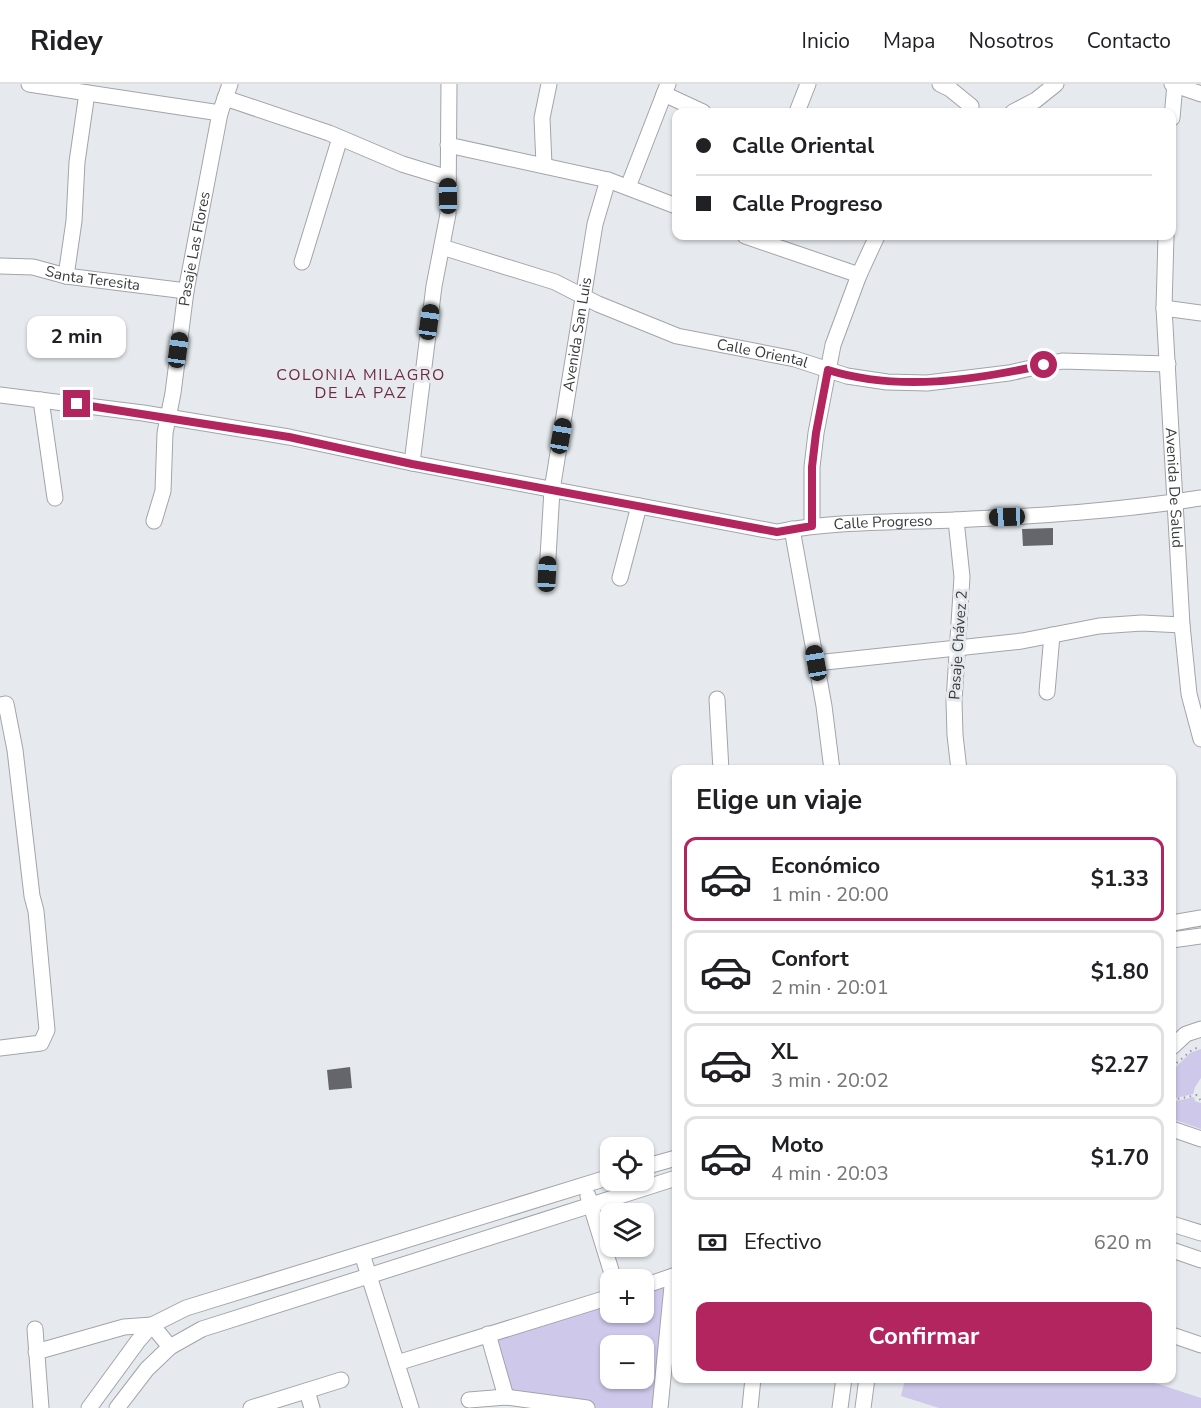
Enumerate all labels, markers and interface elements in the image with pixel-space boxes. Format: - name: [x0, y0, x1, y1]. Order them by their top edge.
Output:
- text: Ridey: [30, 22, 103, 60]
- text: Inicio: [802, 27, 850, 55]
- text: Mapa: [883, 27, 935, 55]
- text: Nosotros: [968, 27, 1054, 55]
- text: Contacto: [1087, 27, 1171, 55]
- text: Calle Oriental: [732, 131, 874, 161]
- car: [439, 178, 457, 214]
- text: Calle Progreso: [732, 189, 883, 219]
- street label: Pasaje Las Flores: [174, 190, 215, 307]
- street label: Santa Teresita: [43, 261, 141, 295]
- street label: Avenida San Luis: [558, 276, 596, 393]
- car: [418, 303, 440, 341]
- callout: 2 min: [28, 317, 127, 359]
- text: 2 min: [51, 323, 102, 350]
- car: [167, 331, 189, 369]
- street label: Calle Oriental: [715, 334, 811, 373]
- route start: [1030, 351, 1057, 378]
- district label: COLONIA MILAGRO DE LA PAZ: [276, 364, 446, 404]
- route end: [63, 390, 90, 417]
- car: [549, 417, 573, 455]
- street label: Avenida De Salud: [1161, 427, 1188, 548]
- car: [989, 507, 1025, 527]
- street label: Calle Progreso: [833, 511, 933, 535]
- car: [537, 556, 557, 592]
- street label: Pasaje Chávez 2: [944, 590, 972, 700]
- car: [804, 644, 828, 682]
- text: Elige un viaje: [696, 782, 862, 819]
- text: Económico: [771, 851, 880, 881]
- icon: car: [699, 852, 753, 906]
- text: $1.33: [1091, 864, 1149, 894]
- text: 1 min · 20:00: [771, 881, 889, 908]
- text: Confort: [771, 944, 849, 974]
- icon: car: [699, 945, 753, 999]
- text: $1.80: [1091, 957, 1149, 987]
- text: 2 min · 20:01: [771, 974, 889, 1001]
- text: XL: [771, 1037, 798, 1067]
- icon: car: [699, 1038, 753, 1092]
- text: $2.27: [1091, 1050, 1149, 1080]
- text: 3 min · 20:02: [771, 1067, 889, 1094]
- text: Moto: [771, 1130, 824, 1160]
- icon: car: [699, 1131, 753, 1185]
- map controls: [600, 1137, 654, 1389]
- button: locate: [600, 1137, 654, 1191]
- text: $1.70: [1091, 1143, 1149, 1173]
- text: 4 min · 20:03: [771, 1160, 889, 1187]
- button: layers: [600, 1203, 654, 1257]
- icon: cash: [696, 1226, 729, 1259]
- text: Efectivo: [744, 1227, 822, 1257]
- text: 620 m: [1094, 1229, 1152, 1256]
- button: +: [600, 1269, 654, 1323]
- button: Confirmar: [696, 1302, 1152, 1371]
- button: −: [600, 1335, 654, 1389]

